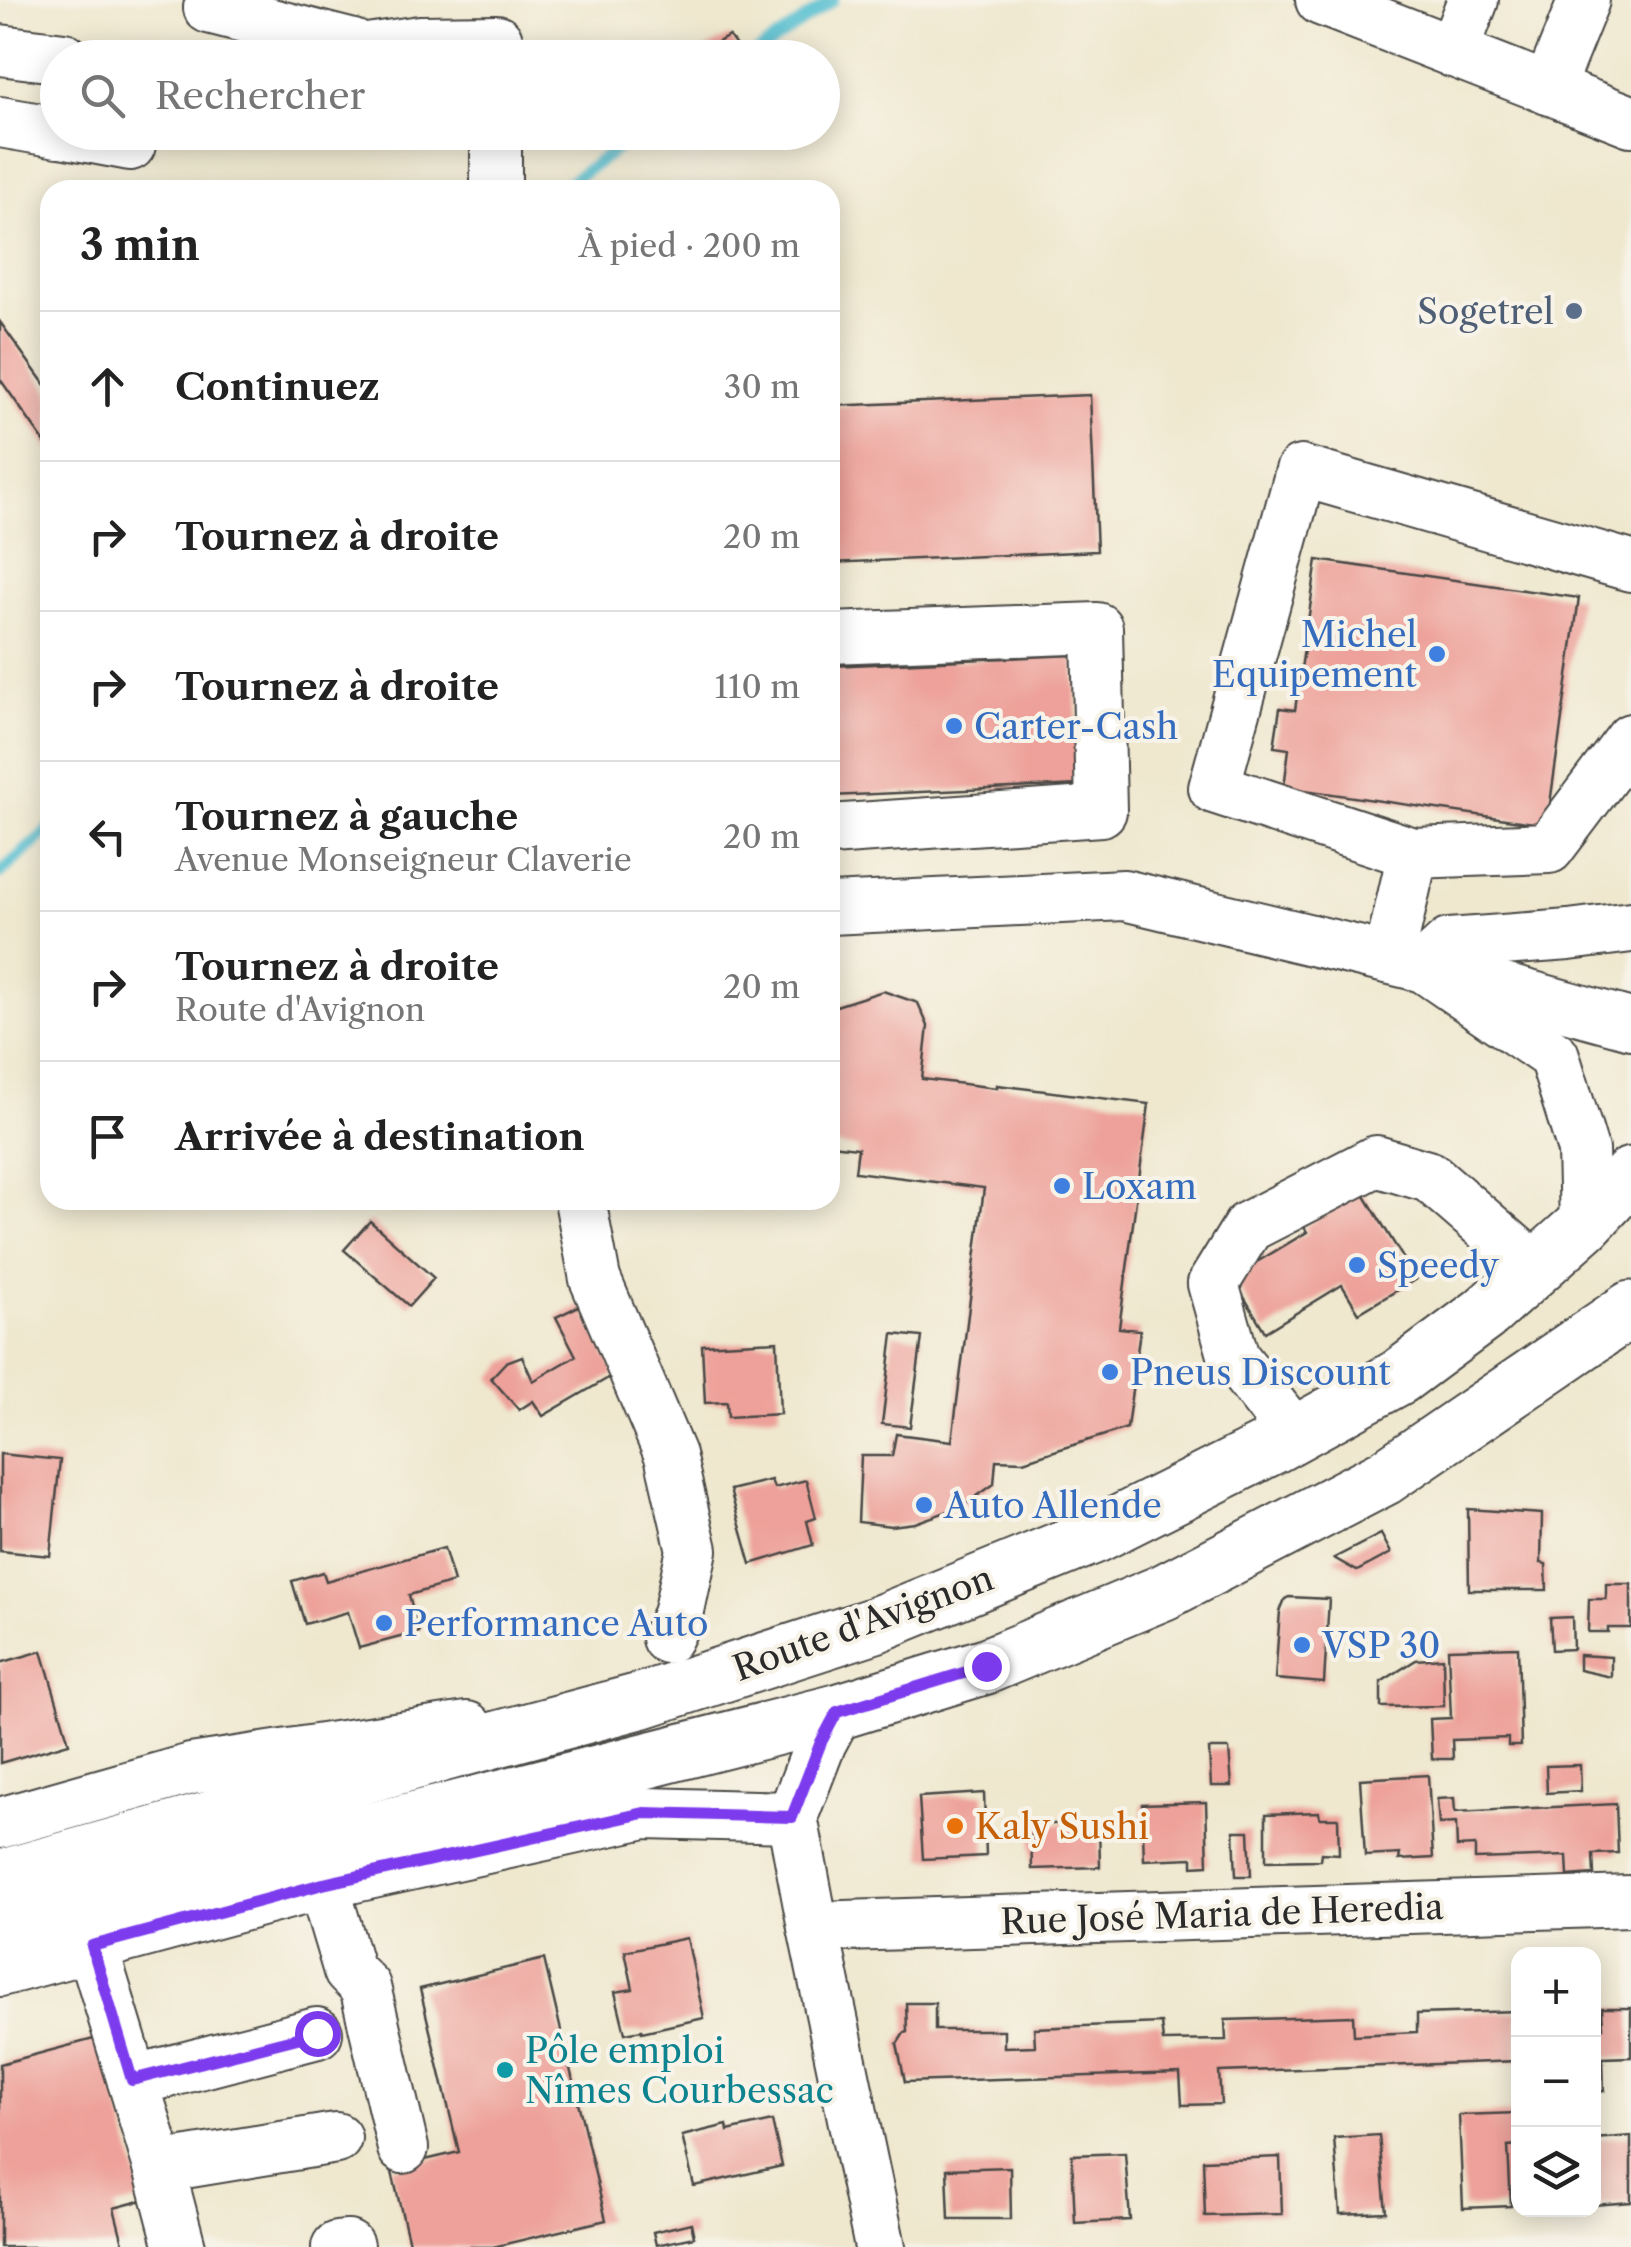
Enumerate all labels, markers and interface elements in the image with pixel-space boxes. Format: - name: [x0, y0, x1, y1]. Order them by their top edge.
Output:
- search box: [40, 40, 840, 150]
- icon: search: [75, 68, 130, 123]
- text: Rechercher: [155, 72, 365, 119]
- text: 3 min: [80, 219, 200, 271]
- text: À pied · 200 m: [579, 226, 800, 265]
- place label: Sogetrel: [1417, 290, 1554, 333]
- marker: Sogetrel: [1563, 300, 1585, 322]
- icon: ahead: [80, 359, 135, 414]
- text: Continuez: [175, 363, 380, 410]
- text: 30 m: [724, 367, 800, 406]
- icon: right: [80, 509, 135, 564]
- text: Tournez à droite: [175, 513, 499, 560]
- text: 20 m: [723, 517, 800, 556]
- place label: Michel Equipement: [1212, 613, 1418, 696]
- marker: Michel Equipement: [1426, 643, 1448, 665]
- icon: right: [80, 659, 135, 714]
- text: Tournez à droite: [175, 663, 499, 710]
- text: 110 m: [714, 667, 800, 706]
- place label: Carter-Cash: [974, 705, 1178, 748]
- marker: Carter-Cash: [943, 715, 965, 737]
- text: Tournez à gauche: [175, 793, 518, 840]
- icon: left: [80, 809, 135, 864]
- text: 20 m: [723, 817, 800, 856]
- text: Avenue Monseigneur Claverie: [175, 840, 632, 879]
- text: Tournez à droite: [175, 943, 499, 990]
- icon: right: [80, 959, 135, 1014]
- text: 20 m: [723, 967, 800, 1006]
- text: Route d'Avignon: [175, 990, 425, 1029]
- icon: arrive: [80, 1109, 135, 1164]
- text: Arrivée à destination: [175, 1113, 585, 1160]
- place label: Loxam: [1082, 1165, 1197, 1208]
- marker: Loxam: [1051, 1175, 1073, 1197]
- place label: Speedy: [1377, 1244, 1500, 1287]
- marker: Speedy: [1346, 1254, 1368, 1276]
- place label: Pneus Discount: [1130, 1351, 1391, 1394]
- marker: Pneus Discount: [1099, 1361, 1121, 1383]
- place label: Auto Allende: [943, 1484, 1162, 1527]
- marker: Auto Allende: [913, 1494, 935, 1516]
- street label: Route d'Avignon: [727, 1556, 999, 1690]
- place label: Performance Auto: [404, 1602, 708, 1645]
- marker: Performance Auto: [373, 1612, 395, 1634]
- place label: VSP 30: [1321, 1624, 1441, 1667]
- marker: VSP 30: [1291, 1634, 1313, 1656]
- route end: [964, 1644, 1010, 1690]
- place label: Kaly Sushi: [975, 1805, 1149, 1848]
- marker: Kaly Sushi: [944, 1815, 966, 1837]
- street label: Rue José Maria de Heredia: [1000, 1885, 1445, 1943]
- map controls: [1511, 1947, 1601, 2217]
- button: +: [1511, 1947, 1601, 2037]
- route start: [295, 2011, 341, 2057]
- place label: Pôle emploi Nîmes Courbessac: [525, 2029, 834, 2112]
- button: −: [1511, 2037, 1601, 2127]
- marker: Pôle emploi Nîmes Courbessac: [494, 2059, 516, 2081]
- button: layers: [1511, 2127, 1601, 2217]

